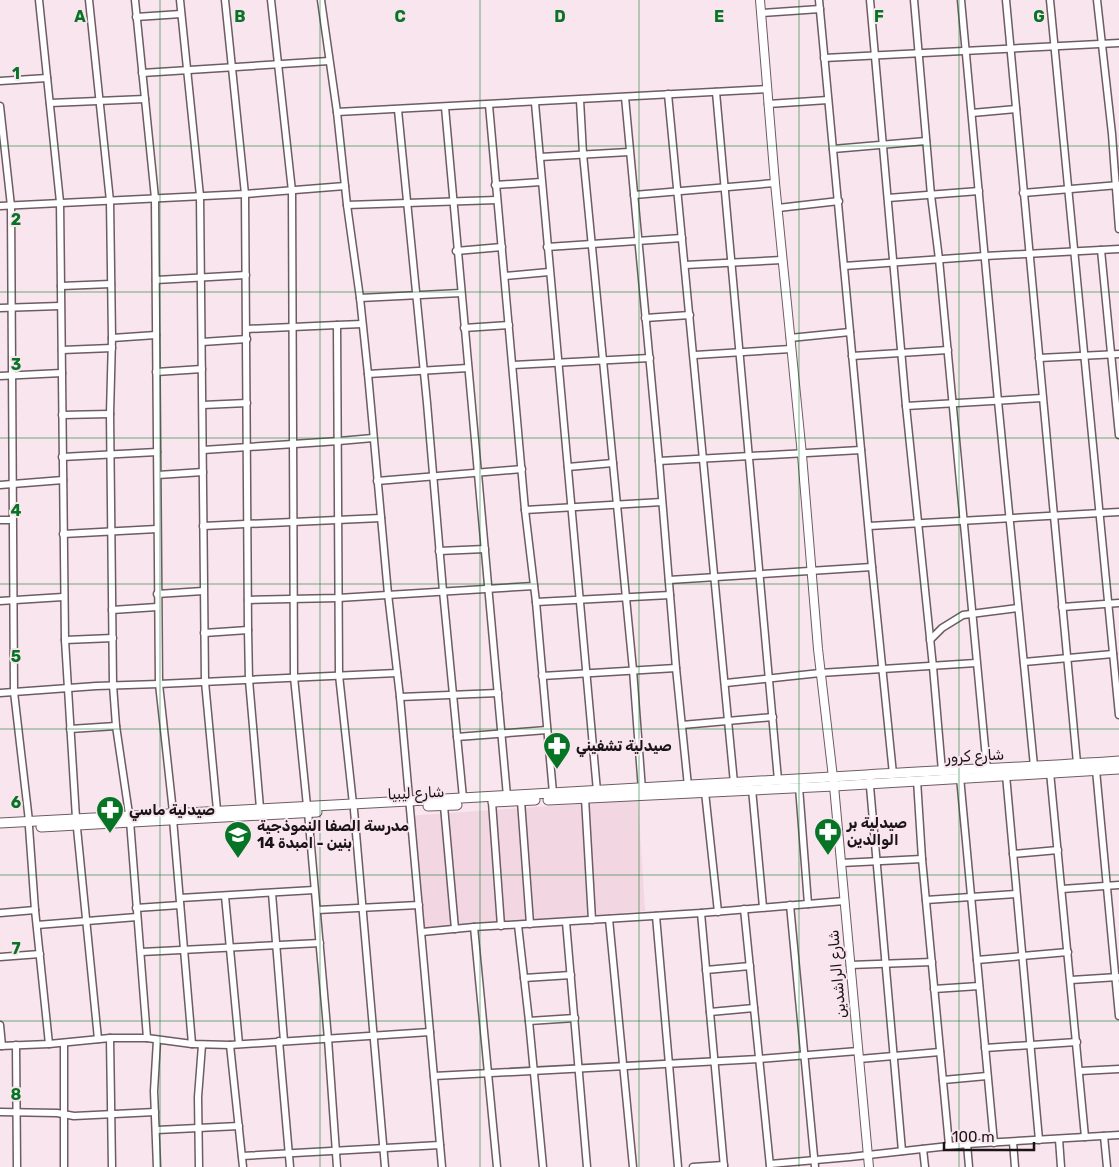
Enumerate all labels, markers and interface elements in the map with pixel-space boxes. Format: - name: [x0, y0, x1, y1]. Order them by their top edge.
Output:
- text: A: [74, 7, 86, 26]
- text: B: [234, 7, 246, 26]
- text: C: [394, 7, 406, 26]
- text: D: [554, 7, 566, 26]
- text: E: [714, 7, 724, 26]
- text: F: [874, 7, 884, 26]
- text: G: [1033, 7, 1045, 26]
- text: 1: [12, 64, 20, 83]
- text: 2: [11, 210, 21, 229]
- text: 3: [11, 355, 21, 374]
- text: 4: [11, 501, 22, 520]
- text: 5: [11, 647, 21, 666]
- pharmacy icon: صيدلية تشفيني: [542, 731, 572, 770]
- place label: صيدلية تشفيني: [576, 737, 672, 758]
- street label: شارع كرور: [944, 745, 1005, 769]
- street label: شارع ليبيا: [387, 783, 445, 805]
- text: 6: [11, 793, 21, 812]
- pharmacy icon: صيدلية ماسي: [95, 795, 125, 834]
- place label: صيدلية ماسي: [129, 801, 215, 822]
- place label: صيدلية بر الوالدين: [846, 814, 907, 849]
- place label: مدرسة الصفا النموذجية بنين - امبدة 14: [257, 817, 409, 852]
- pharmacy icon: صيدلية بر الوالدين: [813, 817, 843, 856]
- school or university icon: مدرسة الصفا النموذجية بنين - امبدة 14: [223, 820, 253, 859]
- street label: شارع الراشدين: [824, 929, 852, 1019]
- text: 7: [11, 939, 21, 958]
- text: 8: [11, 1085, 22, 1104]
- scale bar: [944, 1120, 1034, 1152]
- text: 100 m: [952, 1128, 994, 1146]

